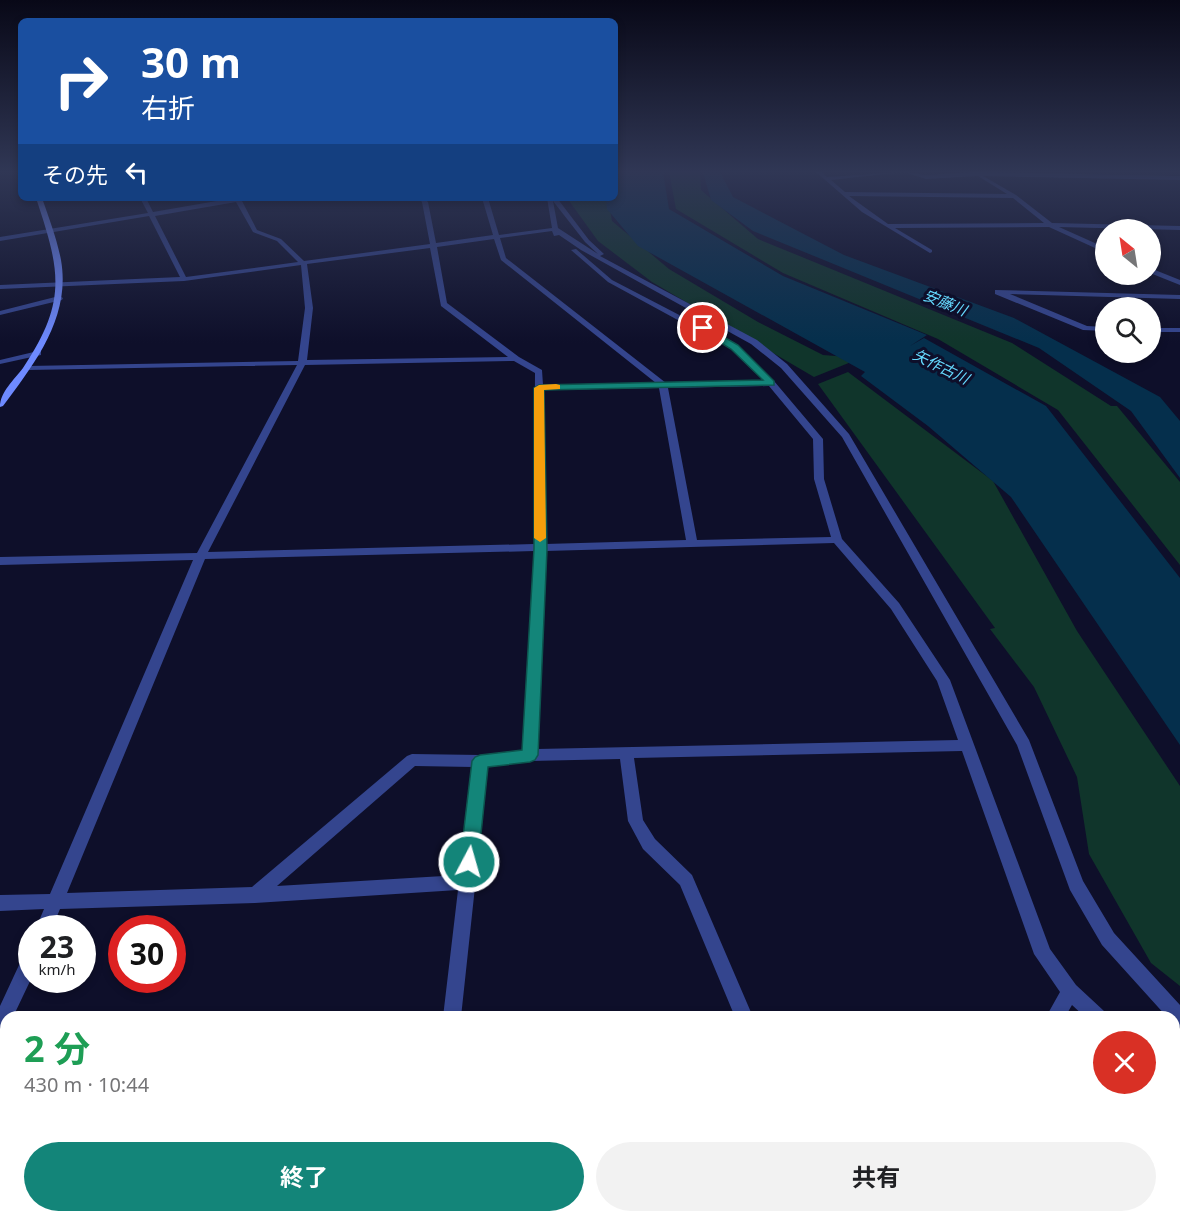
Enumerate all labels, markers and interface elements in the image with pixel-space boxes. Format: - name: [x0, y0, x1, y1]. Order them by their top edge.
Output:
- text: 30 m: [141, 33, 241, 90]
- icon: right: [42, 42, 120, 120]
- text: 右折: [141, 89, 195, 126]
- icon: left: [120, 156, 153, 189]
- text: その先: [42, 159, 108, 189]
- north arrow: [1095, 219, 1161, 285]
- map controls: [1095, 219, 1161, 363]
- water label: 安藤川: [921, 284, 972, 321]
- button: search: [1095, 297, 1161, 363]
- pin: [677, 302, 728, 353]
- icon: arrive: [686, 311, 719, 344]
- water label: 矢作古川: [910, 344, 975, 389]
- position arrow: [437, 830, 501, 894]
- speed limit sign: 30: [108, 915, 186, 993]
- text: 23: [40, 926, 74, 967]
- text: km/h: [39, 959, 75, 979]
- text: 2 分: [24, 1024, 90, 1073]
- button: close: [1093, 1031, 1156, 1094]
- text: 430 m · 10:44: [24, 1071, 149, 1098]
- button: 終了: [24, 1142, 584, 1211]
- button: 共有: [596, 1142, 1156, 1211]

